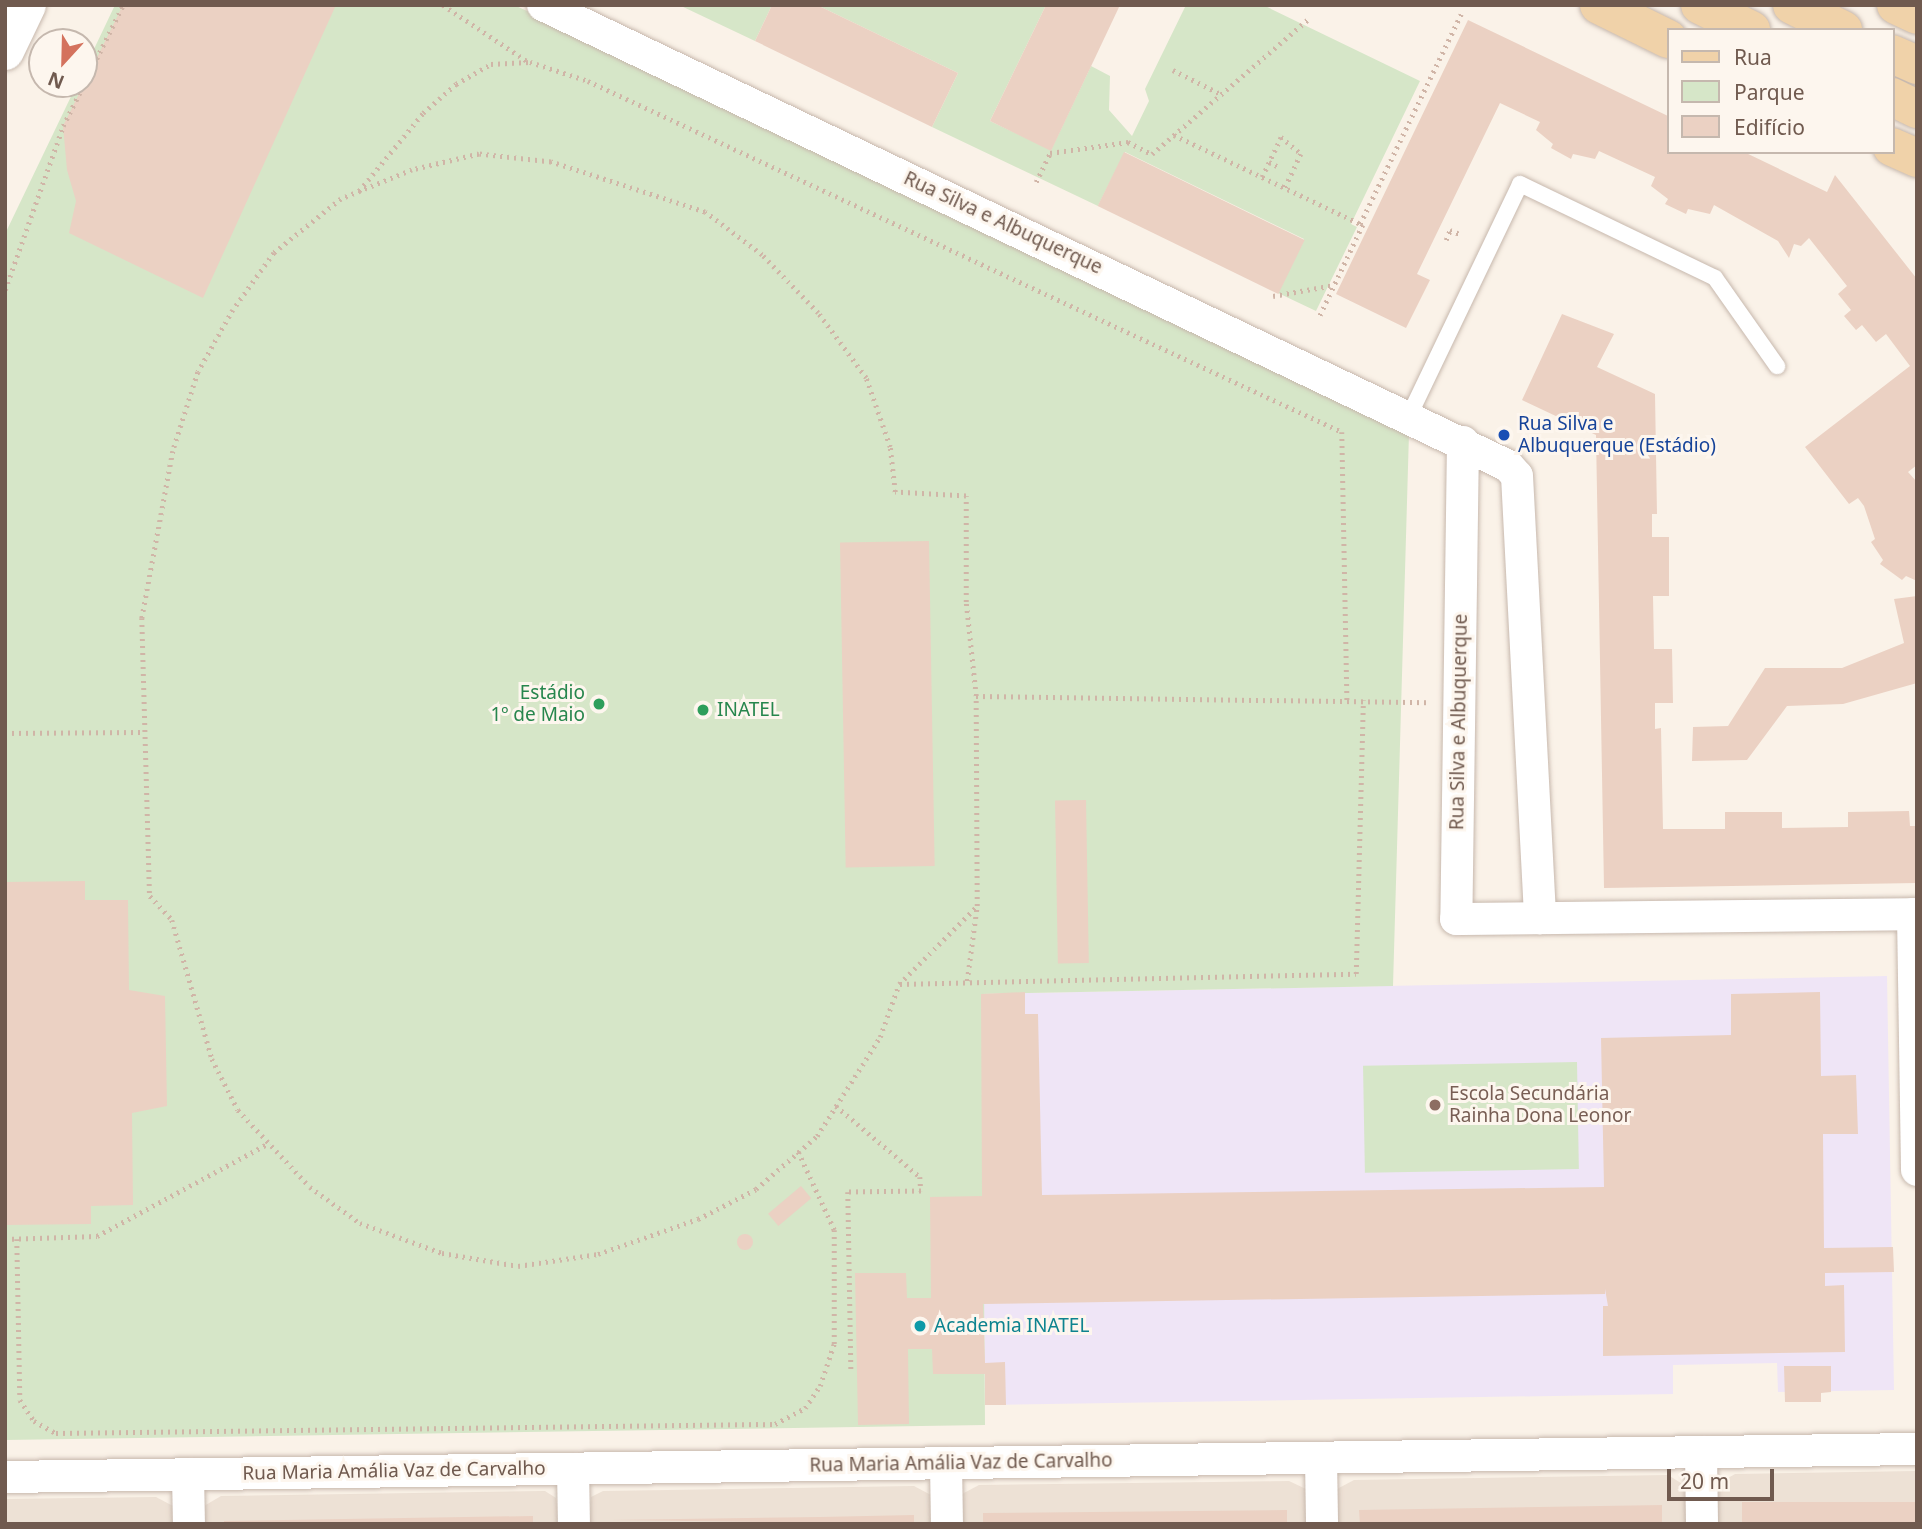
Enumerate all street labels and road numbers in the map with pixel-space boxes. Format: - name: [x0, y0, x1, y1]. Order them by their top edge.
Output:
- street label: Rua Silva e Albuquerque: [900, 167, 1106, 279]
- street label: Rua Silva e Albuquerque: [1446, 614, 1472, 830]
- street label: Rua Maria Amália Vaz de Carvalho: [809, 1449, 1113, 1477]
- street label: Rua Maria Amália Vaz de Carvalho: [242, 1457, 546, 1485]

